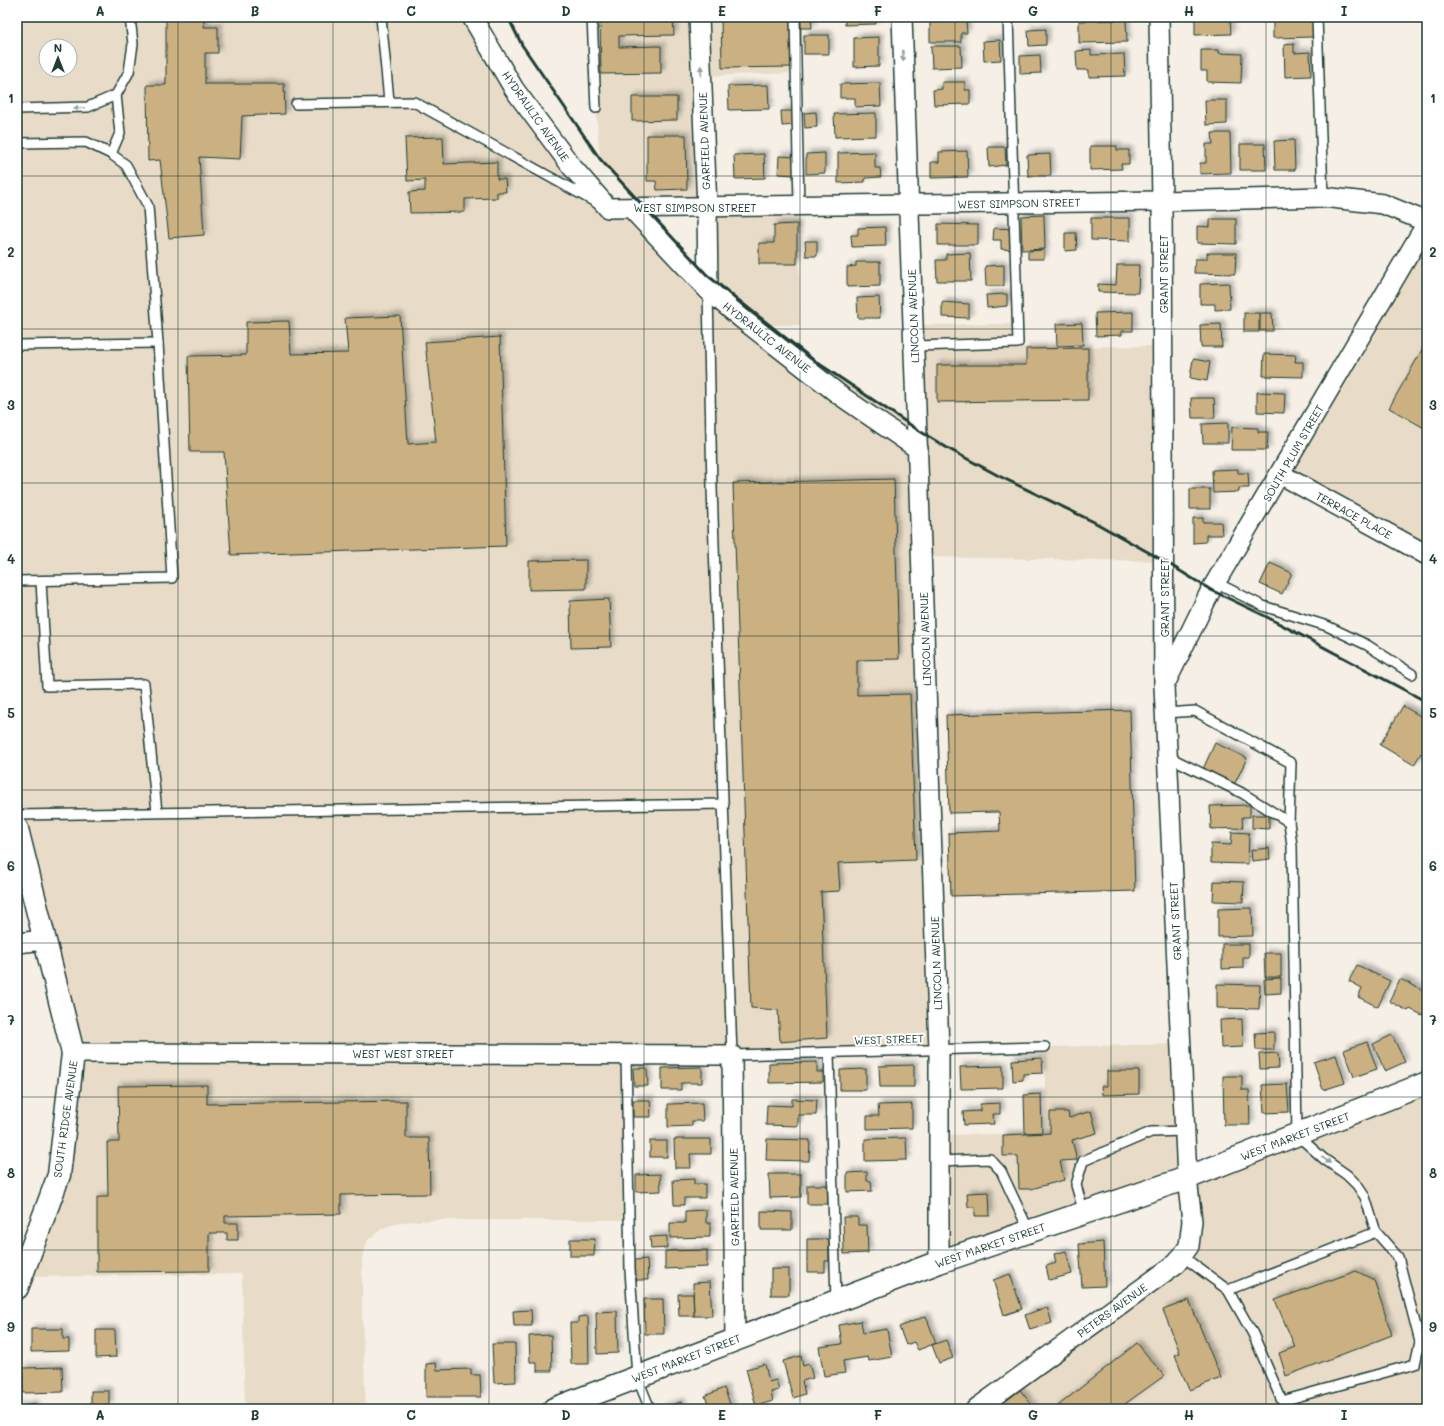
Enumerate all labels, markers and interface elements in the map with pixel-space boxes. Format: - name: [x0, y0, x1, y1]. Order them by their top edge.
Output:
- text: A: [95, 2, 105, 19]
- text: B: [251, 2, 260, 19]
- text: C: [406, 2, 416, 19]
- text: D: [561, 2, 571, 19]
- text: E: [718, 2, 726, 19]
- text: F: [874, 2, 882, 19]
- text: G: [1028, 2, 1038, 19]
- text: H: [1184, 2, 1194, 19]
- text: I: [1341, 2, 1348, 19]
- north arrow: [38, 38, 78, 78]
- text: N: [54, 40, 62, 55]
- one-way arrow: [900, 50, 907, 62]
- one-way arrow: [698, 65, 705, 77]
- street label: HYDRAULIC AVENUE: [499, 68, 573, 164]
- text: 1: [8, 89, 14, 106]
- text: 1: [1430, 89, 1436, 106]
- street label: GARFIELD AVENUE: [695, 92, 713, 190]
- one-way arrow: [73, 104, 85, 111]
- street label: WEST SIMPSON STREET: [957, 194, 1081, 212]
- street label: WEST SIMPSON STREET: [634, 200, 756, 215]
- street label: GRANT STREET: [1156, 235, 1171, 313]
- text: 2: [7, 243, 15, 260]
- text: 2: [1429, 243, 1437, 260]
- street label: LINCOLN AVENUE: [904, 269, 922, 363]
- street label: HYDRAULIC AVENUE: [720, 298, 814, 376]
- text: 3: [7, 396, 15, 413]
- text: 3: [1429, 396, 1437, 413]
- street label: SOUTH PLUM STREET: [1259, 402, 1327, 504]
- street label: TERRACE PLACE: [1313, 488, 1395, 542]
- text: 4: [7, 550, 15, 567]
- text: 4: [1429, 550, 1437, 567]
- street label: GRANT STREET: [1157, 559, 1172, 637]
- street label: LINCOLN AVENUE: [916, 592, 934, 686]
- text: 5: [7, 704, 15, 721]
- text: 5: [1429, 704, 1437, 721]
- text: 6: [7, 857, 15, 874]
- text: 6: [1429, 857, 1437, 874]
- street label: GRANT STREET: [1165, 881, 1185, 961]
- street label: LINCOLN AVENUE: [927, 916, 945, 1010]
- text: 7: [7, 1011, 15, 1028]
- text: 7: [1429, 1011, 1437, 1028]
- street label: WEST STREET: [854, 1030, 924, 1048]
- street label: WEST WEST STREET: [352, 1046, 454, 1061]
- street label: SOUTH RIDGE AVENUE: [49, 1059, 81, 1179]
- street label: WEST MARKET STREET: [1238, 1108, 1352, 1164]
- street label: GARFIELD AVENUE: [726, 1148, 742, 1246]
- one-way arrow: [1321, 1156, 1332, 1165]
- text: 8: [7, 1164, 15, 1181]
- text: 8: [1429, 1164, 1437, 1181]
- street label: WEST MARKET STREET: [933, 1219, 1047, 1271]
- street label: PETERS AVENUE: [1074, 1279, 1150, 1341]
- text: 9: [7, 1318, 15, 1335]
- text: 9: [1429, 1318, 1437, 1335]
- street label: WEST MARKET STREET: [629, 1330, 743, 1386]
- text: A: [95, 1406, 105, 1423]
- text: B: [251, 1406, 260, 1423]
- text: C: [406, 1406, 416, 1423]
- text: D: [561, 1406, 571, 1423]
- text: E: [718, 1406, 726, 1423]
- text: F: [874, 1406, 882, 1423]
- text: G: [1028, 1406, 1038, 1423]
- text: H: [1184, 1406, 1194, 1423]
- text: I: [1341, 1406, 1348, 1423]

